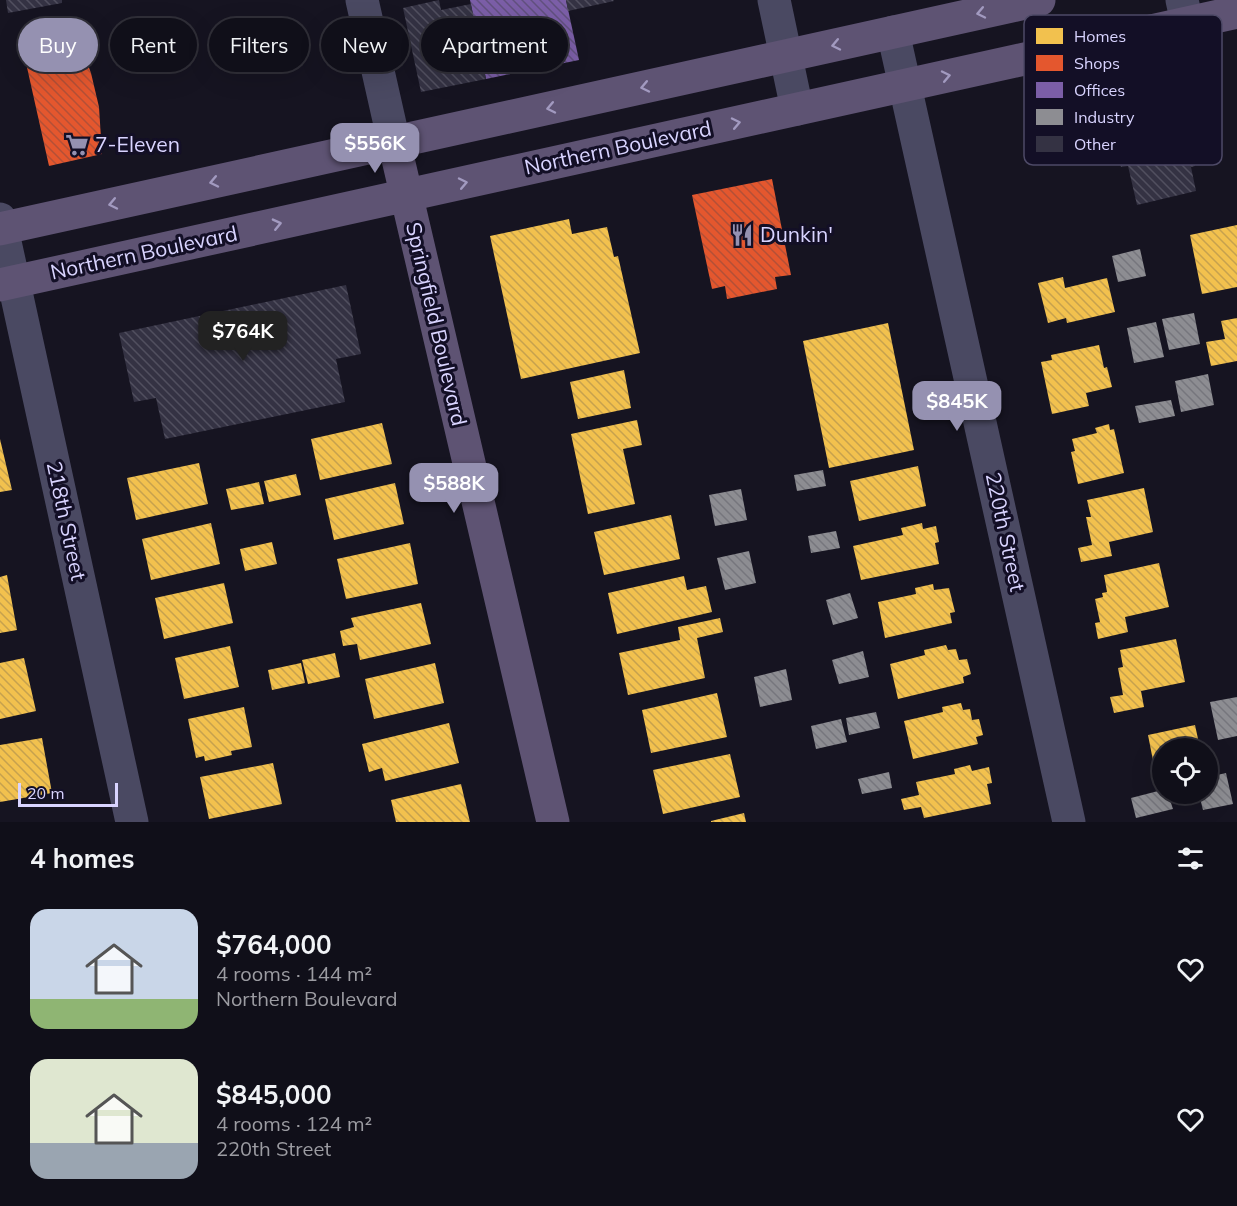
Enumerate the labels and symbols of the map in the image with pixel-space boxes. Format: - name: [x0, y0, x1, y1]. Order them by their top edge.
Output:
- one-way arrow: [977, 5, 987, 18]
- legend: [1024, 15, 1222, 165]
- text: Homes: [1074, 26, 1126, 46]
- one-way arrow: [831, 38, 841, 51]
- text: Shops: [1074, 53, 1120, 73]
- one-way arrow: [941, 71, 951, 84]
- one-way arrow: [641, 79, 651, 92]
- text: Offices: [1074, 80, 1125, 100]
- one-way arrow: [546, 100, 556, 113]
- text: Industry: [1074, 107, 1135, 127]
- street label: Northern Boulevard: [522, 114, 714, 180]
- one-way arrow: [730, 117, 740, 130]
- pin: $556K: [333, 123, 417, 174]
- place label: 7-Eleven: [95, 131, 180, 157]
- supermarket icon: 7-Eleven: [64, 132, 90, 158]
- text: Other: [1074, 134, 1116, 154]
- one-way arrow: [209, 175, 219, 188]
- one-way arrow: [458, 177, 468, 190]
- one-way arrow: [109, 197, 119, 210]
- one-way arrow: [272, 218, 282, 231]
- street label: Northern Boulevard: [48, 219, 240, 285]
- street label: Springfield Boulevard: [401, 219, 473, 428]
- place label: Dunkin': [760, 221, 833, 247]
- restaurant icon: Dunkin': [729, 222, 755, 248]
- pin: $764K: [201, 311, 285, 362]
- pin: $845K: [915, 381, 999, 432]
- street label: 218th Street: [42, 459, 92, 583]
- pin: $588K: [412, 463, 496, 514]
- street label: 220th Street: [981, 470, 1031, 594]
- scale bar: [18, 780, 118, 808]

